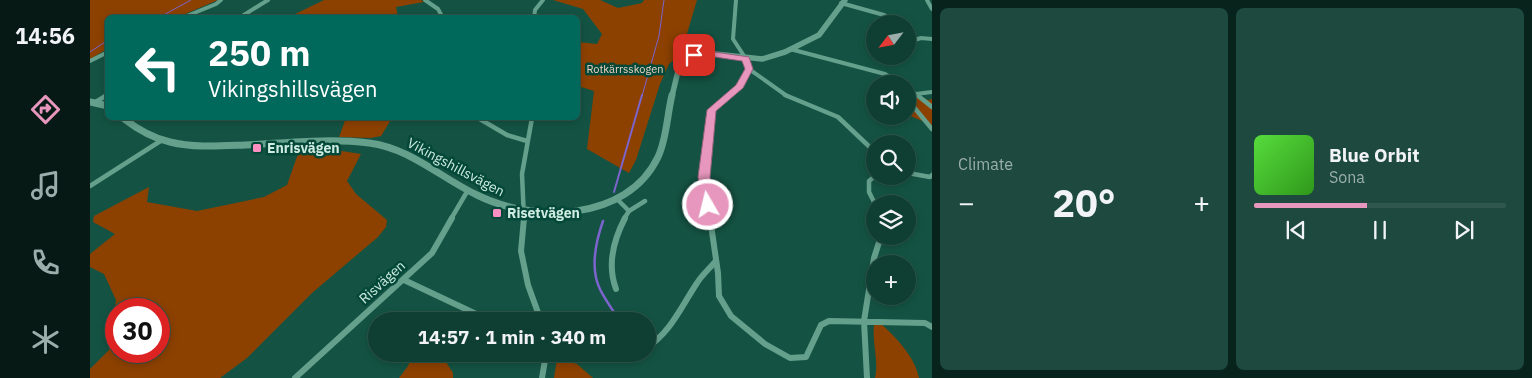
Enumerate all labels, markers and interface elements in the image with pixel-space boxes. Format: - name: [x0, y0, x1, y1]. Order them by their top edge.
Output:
- north arrow: [866, 15, 916, 65]
- map controls: [866, 15, 916, 305]
- text: 14:56: [15, 21, 75, 50]
- text: 250 m: [208, 30, 311, 76]
- pin: [673, 34, 715, 76]
- icon: left: [125, 35, 190, 100]
- icon: arrive: [680, 41, 708, 69]
- park label: Rotkärrsskogen: [586, 62, 664, 76]
- text: Vikingshillsvägen: [208, 74, 378, 103]
- button: sound: [866, 75, 916, 125]
- icon: directions: [28, 92, 63, 127]
- street label: Vikingshillsvägen: [404, 134, 508, 200]
- button: search: [866, 135, 916, 185]
- place label: Enrisvägen: [267, 139, 340, 157]
- marker: Enrisvägen: [251, 142, 263, 154]
- text: Blue Orbit: [1329, 143, 1419, 167]
- text: Climate: [958, 154, 1013, 174]
- text: Sona: [1329, 167, 1365, 187]
- icon: music: [28, 168, 63, 203]
- position arrow: [681, 178, 733, 230]
- text: 20°: [1052, 178, 1116, 227]
- text: −: [958, 184, 975, 221]
- text: +: [1193, 184, 1210, 221]
- button: layers: [866, 195, 916, 245]
- place label: Risetvägen: [507, 204, 580, 222]
- marker: Risetvägen: [491, 207, 503, 219]
- icon: previous: [1282, 216, 1310, 244]
- icon: pause: [1366, 216, 1394, 244]
- icon: next: [1450, 216, 1478, 244]
- icon: phone: [28, 245, 63, 280]
- button: +: [866, 255, 916, 305]
- street label: Risvägen: [355, 256, 409, 308]
- speed limit sign: 30: [105, 298, 170, 363]
- icon: climate: [28, 322, 63, 357]
- text: 14:57 · 1 min · 340 m: [418, 325, 606, 349]

